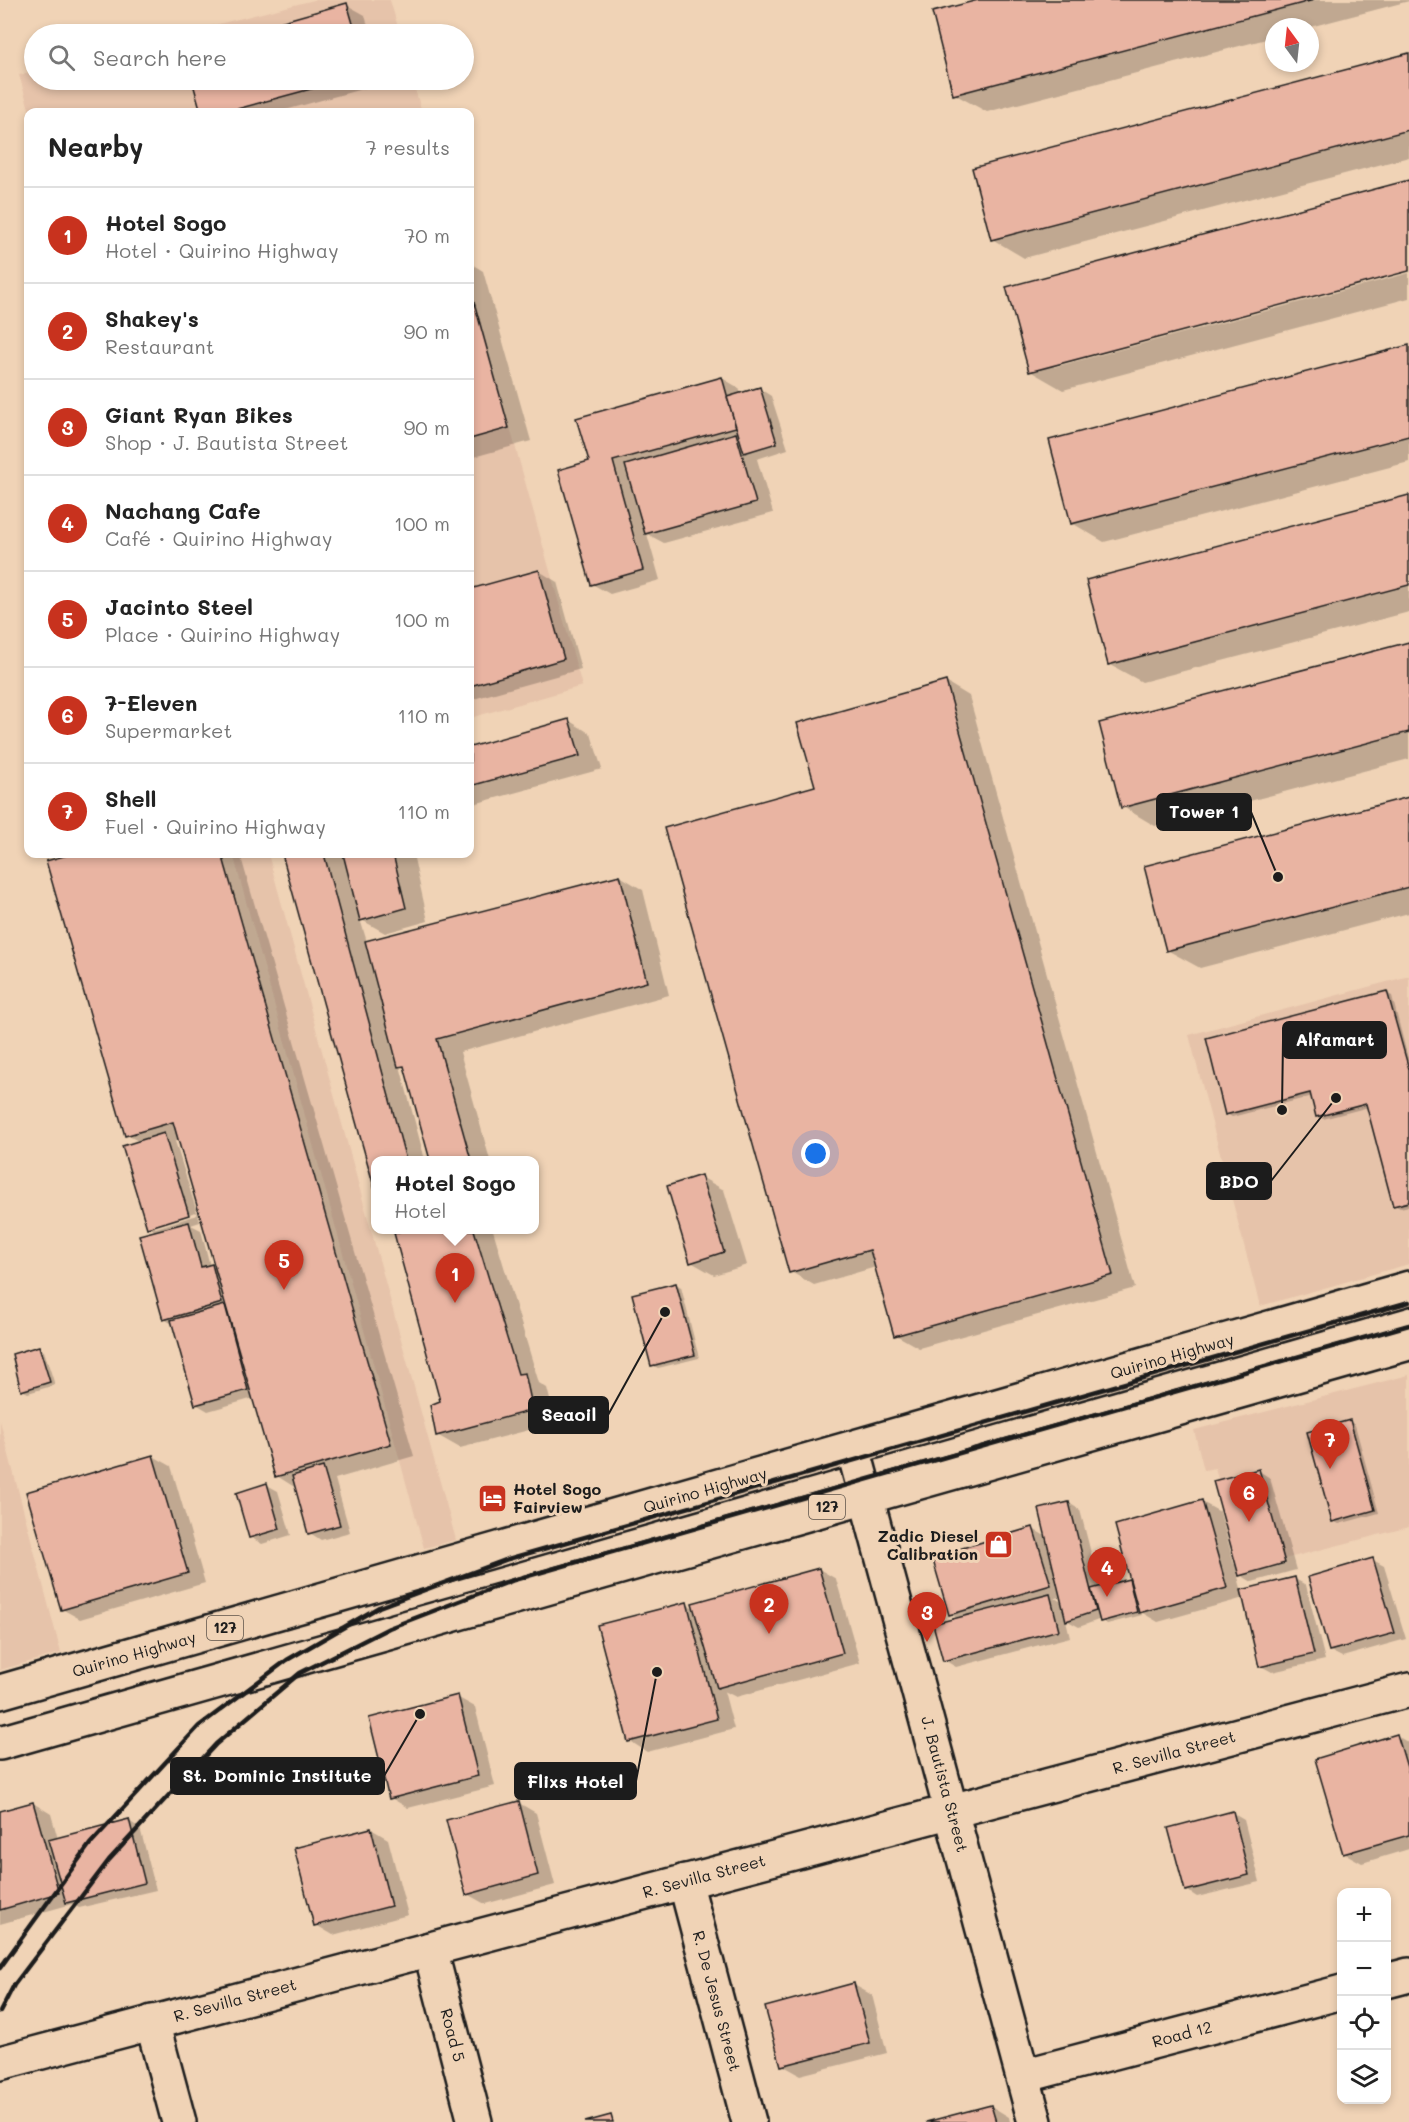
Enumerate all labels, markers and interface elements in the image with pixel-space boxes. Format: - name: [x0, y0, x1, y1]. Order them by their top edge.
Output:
- north arrow: [1265, 18, 1319, 72]
- search box: [24, 24, 474, 90]
- icon: search: [45, 41, 78, 74]
- text: Search here: [93, 43, 227, 72]
- text: Nearby: [48, 130, 143, 164]
- text: 7 results: [366, 134, 450, 160]
- text: Hotel Sogo: [105, 208, 226, 237]
- text: 1: [63, 222, 72, 248]
- text: 70 m: [404, 222, 450, 248]
- text: Hotel · Quirino Highway: [105, 237, 339, 263]
- text: Shakey's: [105, 304, 199, 333]
- text: 2: [62, 318, 73, 344]
- text: 90 m: [404, 318, 450, 344]
- text: Restaurant: [105, 333, 215, 359]
- text: Giant Ryan Bikes: [105, 400, 293, 429]
- text: 3: [62, 414, 74, 440]
- text: 90 m: [404, 414, 450, 440]
- text: Shop · J. Bautista Street: [105, 429, 348, 455]
- text: Nachang Cafe: [105, 496, 261, 525]
- text: 4: [61, 510, 74, 536]
- text: 100 m: [394, 510, 450, 536]
- text: Café · Quirino Highway: [105, 525, 332, 551]
- text: Jacinto Steel: [105, 592, 253, 621]
- text: 5: [62, 606, 73, 632]
- text: 100 m: [394, 606, 450, 632]
- text: Place · Quirino Highway: [105, 621, 340, 647]
- text: 7-Eleven: [105, 688, 197, 717]
- text: 6: [61, 702, 74, 728]
- text: 110 m: [397, 702, 450, 728]
- text: Supermarket: [105, 717, 232, 743]
- text: Shell: [105, 784, 157, 813]
- callout: Tower 1: [1157, 794, 1251, 830]
- text: 7: [62, 798, 73, 824]
- text: 110 m: [397, 798, 450, 824]
- text: Tower 1: [1169, 799, 1239, 823]
- text: Fuel · Quirino Highway: [105, 813, 326, 839]
- callout: Alfamart: [1283, 1022, 1386, 1058]
- text: Alfamart: [1296, 1027, 1374, 1051]
- your location: [801, 1139, 830, 1168]
- popup: [371, 1156, 539, 1234]
- callout: BDO: [1207, 1163, 1271, 1199]
- text: Hotel Sogo: [394, 1168, 516, 1197]
- text: BDO: [1219, 1169, 1259, 1193]
- text: Hotel: [394, 1197, 447, 1223]
- pin: 5: [264, 1240, 304, 1290]
- pin: 1: [436, 1254, 474, 1303]
- street label: Quirino Highway: [1107, 1328, 1236, 1383]
- callout: Seaoil: [529, 1397, 608, 1433]
- text: Seaoil: [542, 1402, 596, 1426]
- pin: 7: [1310, 1420, 1350, 1469]
- street label: Quirino Highway: [640, 1462, 769, 1517]
- pin: 6: [1230, 1472, 1268, 1522]
- place label: Hotel Sogo Fairview: [513, 1478, 602, 1517]
- hotel icon: Hotel Sogo Fairview: [476, 1482, 508, 1514]
- road number: 127: [809, 1495, 845, 1519]
- place label: Zadic Diesel Calibration: [878, 1525, 978, 1564]
- shop icon: Zadic Diesel Calibration: [983, 1529, 1015, 1561]
- pin: 4: [1088, 1548, 1126, 1597]
- pin: 2: [750, 1584, 788, 1634]
- pin: 3: [908, 1592, 946, 1642]
- road number: 127: [207, 1616, 243, 1640]
- street label: Quirino Highway: [69, 1626, 198, 1681]
- street label: J. Bautista Street: [917, 1714, 974, 1854]
- street label: R. Sevilla Street: [1110, 1725, 1238, 1778]
- callout: St. Dominic Institute: [171, 1758, 384, 1794]
- text: St. Dominic Institute: [183, 1763, 372, 1787]
- callout: Flixs Hotel: [515, 1763, 636, 1799]
- text: Flixs Hotel: [527, 1769, 623, 1793]
- street label: R. Sevilla Street: [640, 1849, 768, 1902]
- map controls: [1337, 1888, 1391, 2104]
- button: +: [1337, 1888, 1391, 1942]
- street label: R. De Jesus Street: [689, 1928, 746, 2074]
- button: −: [1337, 1942, 1391, 1996]
- street label: R. Sevilla Street: [171, 1973, 299, 2026]
- button: locate: [1337, 1996, 1391, 2050]
- street label: Road 5: [436, 2006, 471, 2064]
- street label: Road 12: [1150, 2015, 1214, 2052]
- button: layers: [1337, 2050, 1391, 2104]

